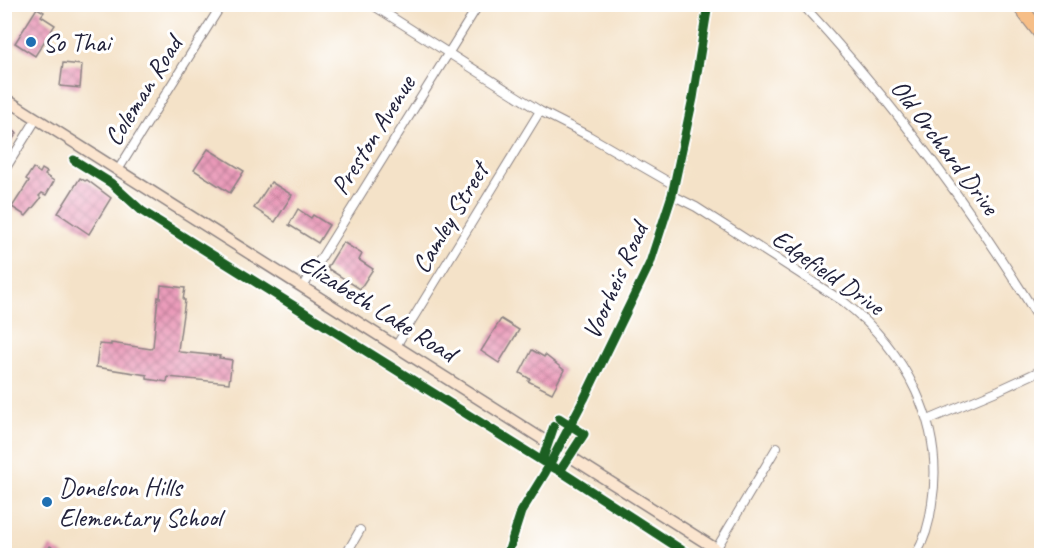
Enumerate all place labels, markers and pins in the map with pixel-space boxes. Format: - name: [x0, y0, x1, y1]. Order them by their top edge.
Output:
- place label: So Thai: [43, 26, 113, 59]
- marker: So Thai: [24, 35, 38, 49]
- place label: Donelson Hills Elementary School: [59, 471, 226, 534]
- marker: Donelson Hills Elementary School: [40, 495, 54, 509]

